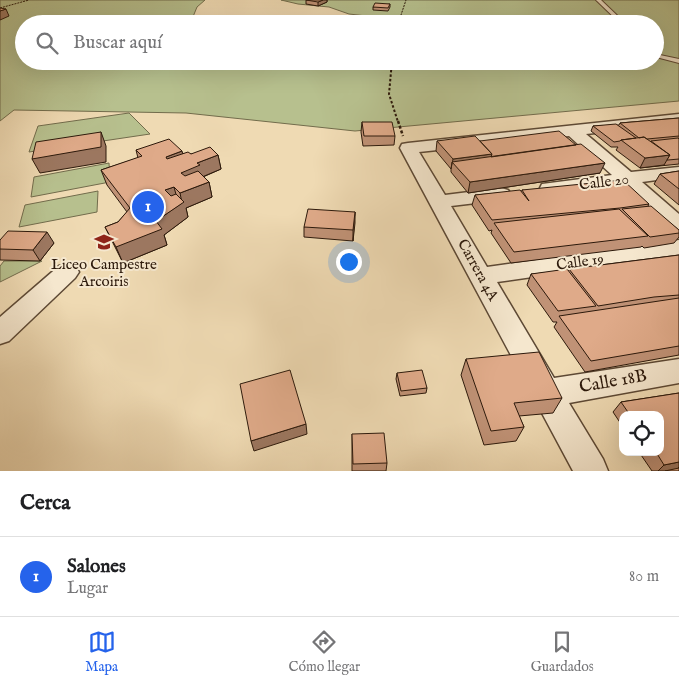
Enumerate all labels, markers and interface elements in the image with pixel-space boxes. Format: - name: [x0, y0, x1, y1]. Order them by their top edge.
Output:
- search box: [15, 15, 664, 70]
- icon: search: [33, 29, 61, 57]
- text: Buscar aquí: [73, 31, 162, 55]
- street label: Calle 20: [578, 170, 630, 194]
- pin: 1: [132, 188, 164, 226]
- school or university icon: Liceo Campestre Arcoiris: [93, 231, 115, 253]
- street label: Carrera 4A: [453, 236, 503, 305]
- your location: [336, 249, 362, 275]
- street label: Calle 19: [555, 249, 605, 275]
- place label: Liceo Campestre Arcoiris: [51, 255, 157, 291]
- street label: Calle 18B: [577, 365, 649, 399]
- map controls: [619, 411, 664, 456]
- button: locate: [619, 411, 664, 456]
- text: Cerca: [20, 490, 70, 517]
- text: Salones: [67, 555, 126, 579]
- text: 1: [33, 567, 39, 587]
- text: 80 m: [629, 567, 659, 587]
- text: Lugar: [67, 579, 108, 599]
- tab: Mapa: [85, 628, 118, 676]
- tab: Cómo llegar: [289, 628, 360, 676]
- tab: Guardados: [531, 628, 594, 676]

